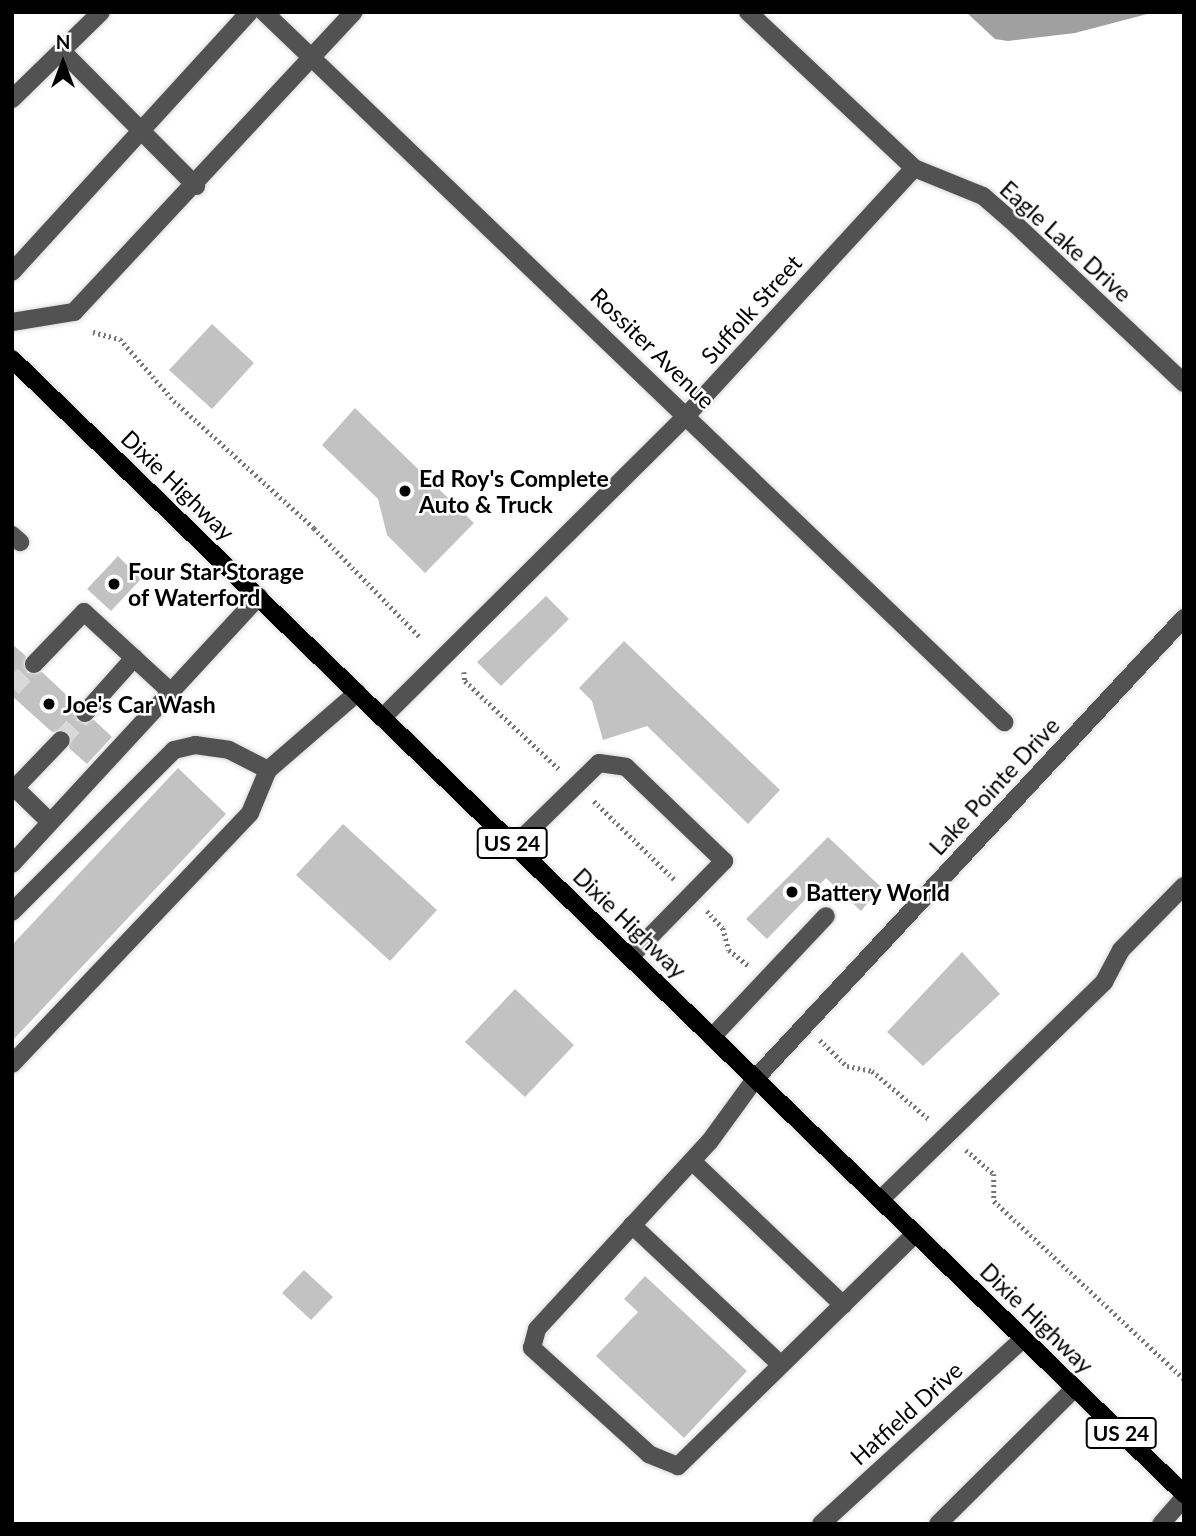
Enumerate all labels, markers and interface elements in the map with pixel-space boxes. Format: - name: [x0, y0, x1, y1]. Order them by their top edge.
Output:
- north arrow: [28, 28, 98, 98]
- text: N: [56, 30, 70, 53]
- street label: Eagle Lake Drive: [995, 175, 1137, 307]
- street label: Suffolk Street: [695, 249, 807, 369]
- street label: Rossiter Avenue: [585, 282, 721, 414]
- street label: Dixie Highway: [116, 424, 240, 546]
- place label: Ed Roy's Complete Auto & Truck: [419, 464, 609, 518]
- marker: Ed Roy's Complete Auto & Truck: [397, 483, 413, 499]
- place label: Four Star Storage of Waterford: [128, 557, 305, 611]
- marker: Four Star Storage of Waterford: [106, 576, 122, 592]
- place label: Joe's Car Wash: [63, 690, 216, 718]
- marker: Joe's Car Wash: [41, 696, 57, 712]
- street label: Lake Pointe Drive: [923, 712, 1065, 860]
- road number: US 24: [475, 826, 549, 860]
- street label: Dixie Highway: [568, 862, 692, 984]
- place label: Battery World: [806, 878, 950, 906]
- marker: Battery World: [784, 884, 800, 900]
- street label: Dixie Highway: [975, 1257, 1099, 1379]
- street label: Hatfield Drive: [844, 1356, 968, 1470]
- road number: US 24: [1084, 1416, 1158, 1450]

